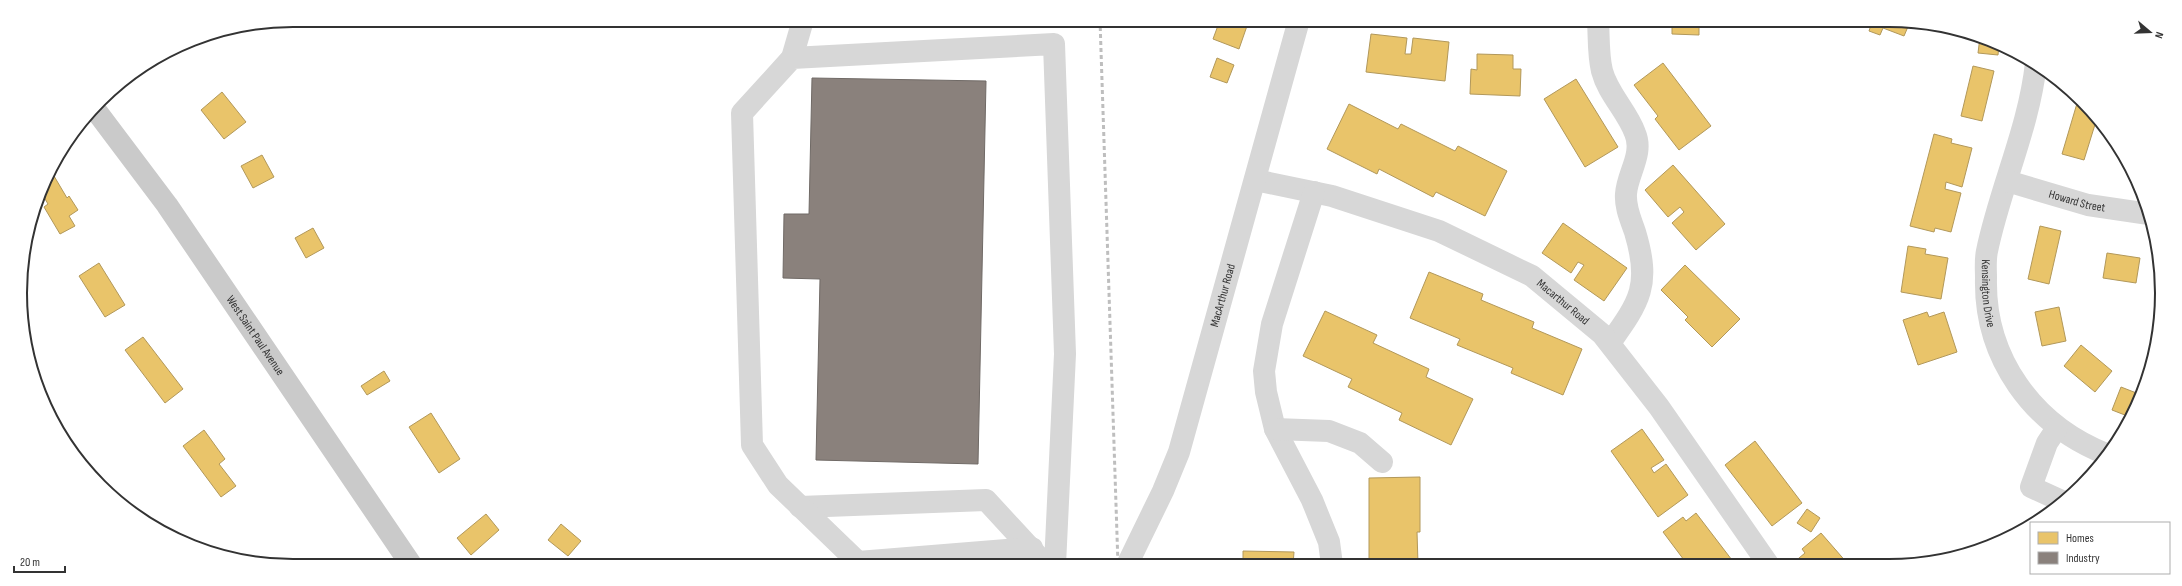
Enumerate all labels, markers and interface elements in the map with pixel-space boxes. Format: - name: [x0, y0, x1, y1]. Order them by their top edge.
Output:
- north arrow: [2130, 12, 2170, 52]
- text: N: [2152, 30, 2166, 40]
- street label: Howard Street: [2047, 187, 2107, 216]
- street label: Kensington Drive: [1978, 259, 1998, 329]
- street label: MacArthur Road: [1207, 262, 1239, 329]
- street label: Macarthur Road: [1533, 276, 1592, 328]
- street label: West Saint Paul Avenue: [223, 293, 288, 379]
- legend: [2030, 522, 2170, 574]
- text: Homes: [2066, 531, 2094, 546]
- scale bar: [14, 548, 65, 574]
- text: Industry: [2066, 551, 2100, 566]
- text: 20 m: [20, 555, 40, 570]

